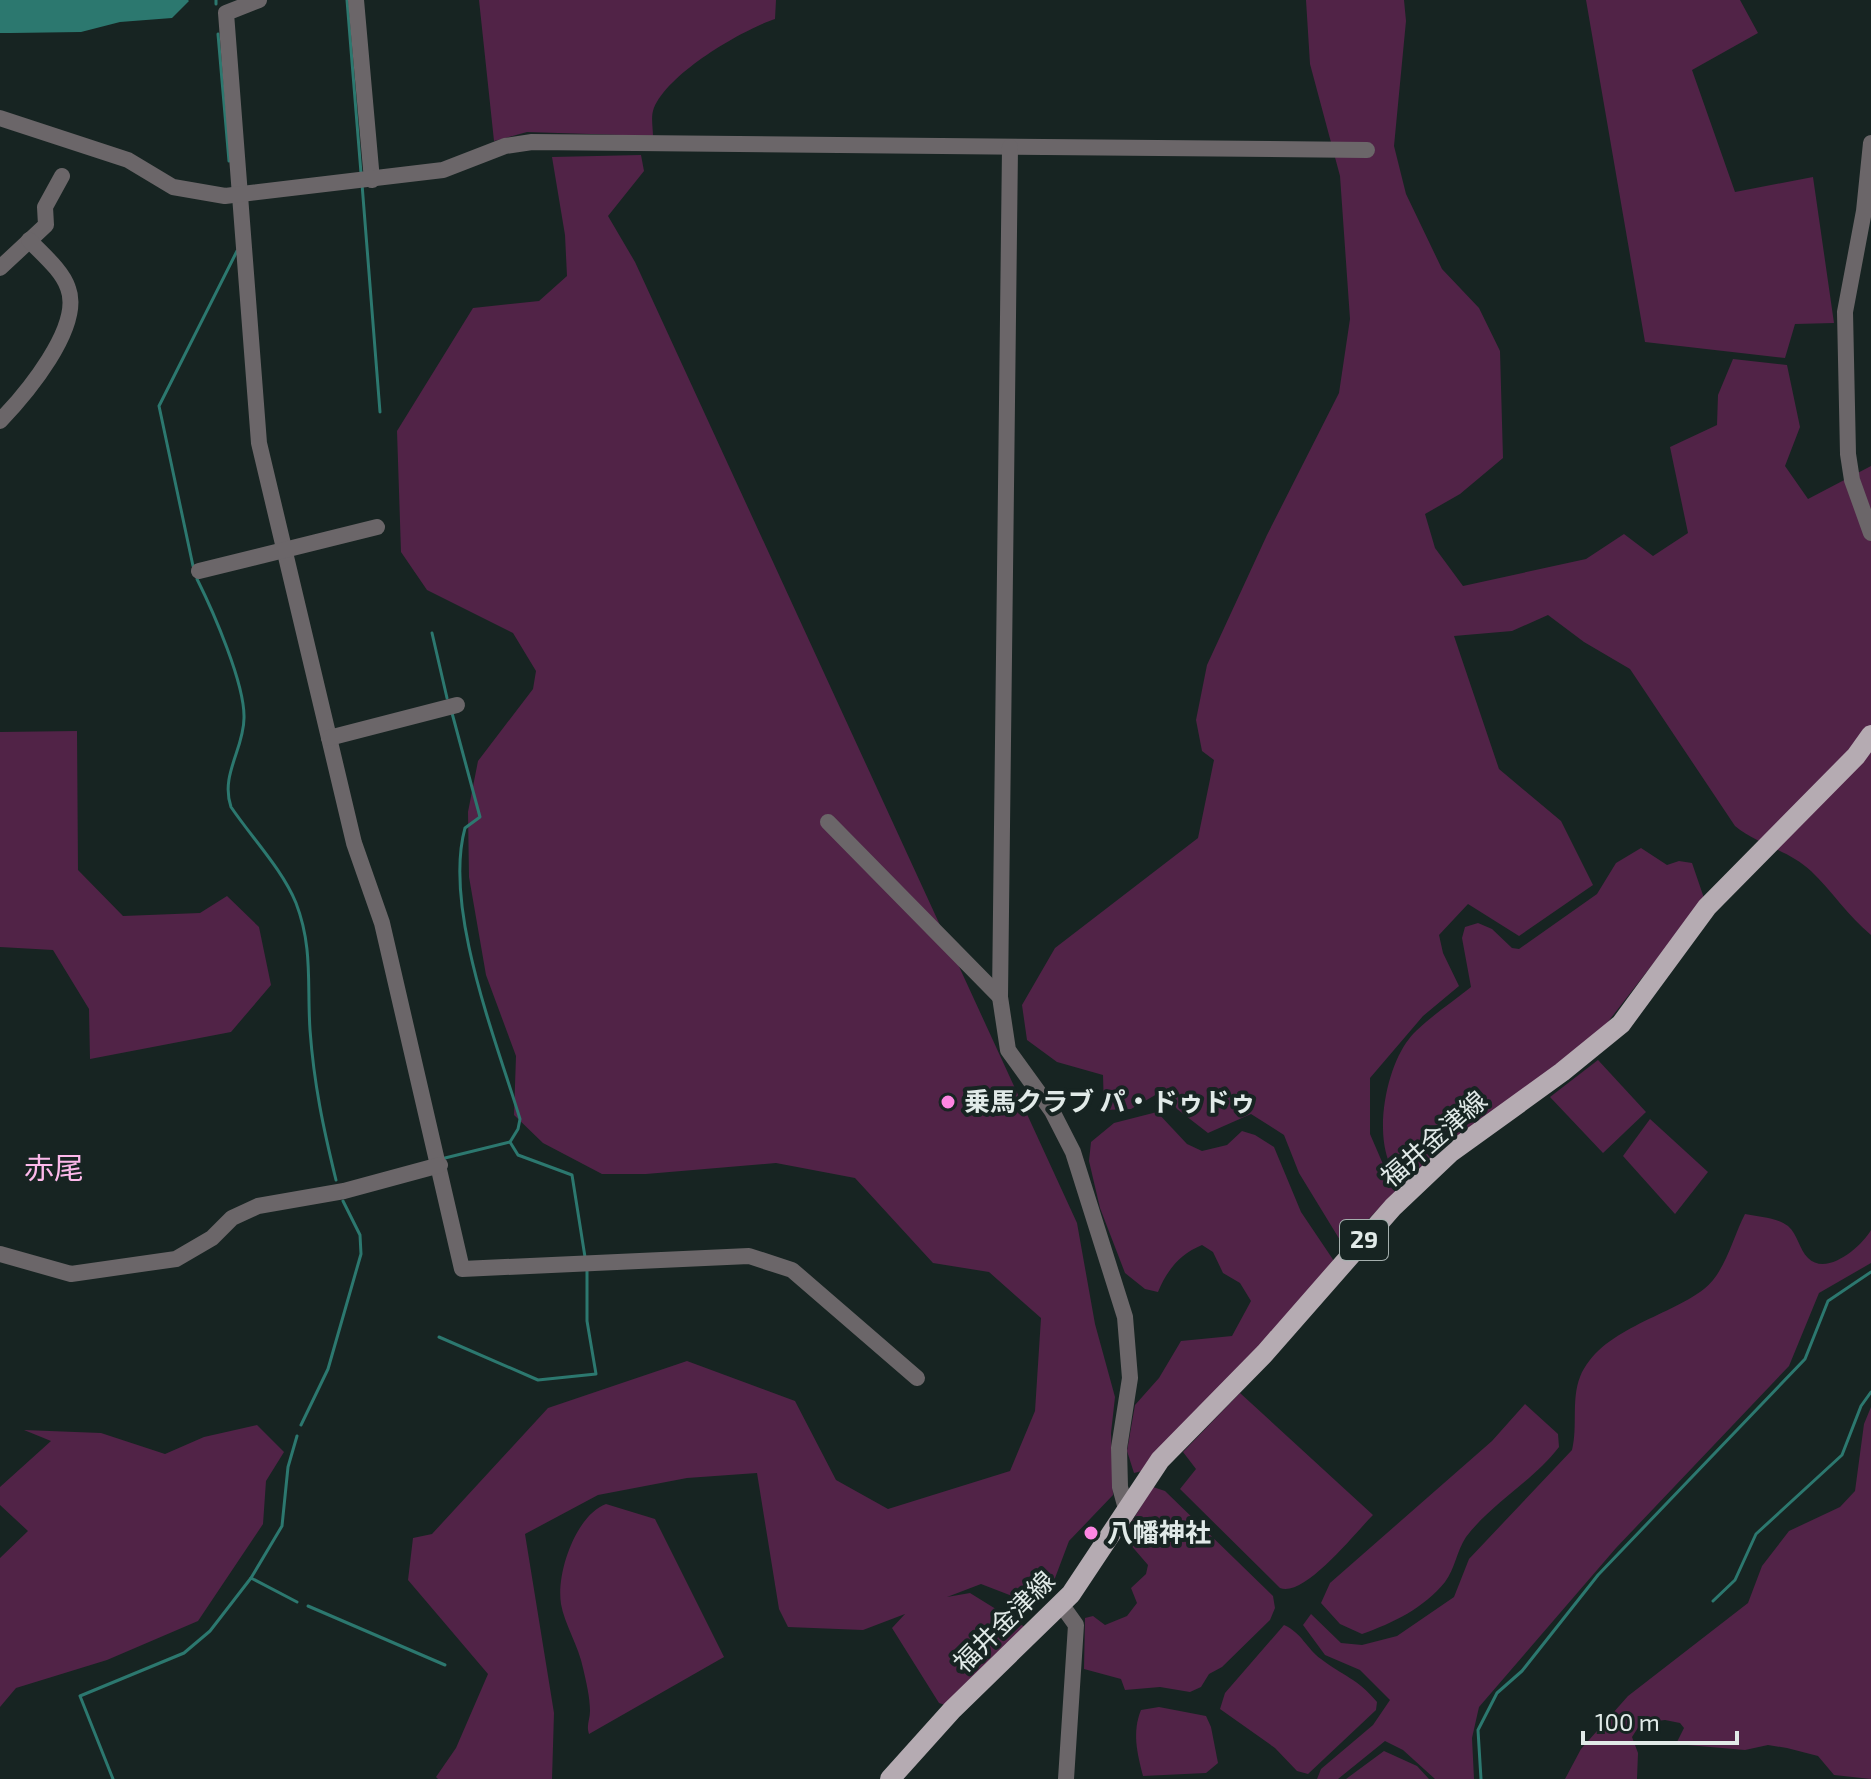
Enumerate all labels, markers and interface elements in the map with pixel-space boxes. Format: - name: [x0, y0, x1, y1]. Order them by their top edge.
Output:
- street label: 福井金津線: [1374, 1084, 1492, 1192]
- place label: 乗馬クラブ パ・ドゥドゥ: [964, 1085, 1256, 1116]
- marker: 乗馬クラブ パ・ドゥドゥ: [939, 1093, 957, 1111]
- district label: 赤尾: [24, 1149, 84, 1185]
- road number: 29: [1340, 1220, 1388, 1260]
- place label: 八幡神社: [1107, 1516, 1211, 1547]
- marker: 八幡神社: [1082, 1524, 1100, 1542]
- street label: 福井金津線: [946, 1564, 1060, 1678]
- scale bar: [1583, 1695, 1737, 1745]
- text: 100 m: [1595, 1707, 1660, 1736]

